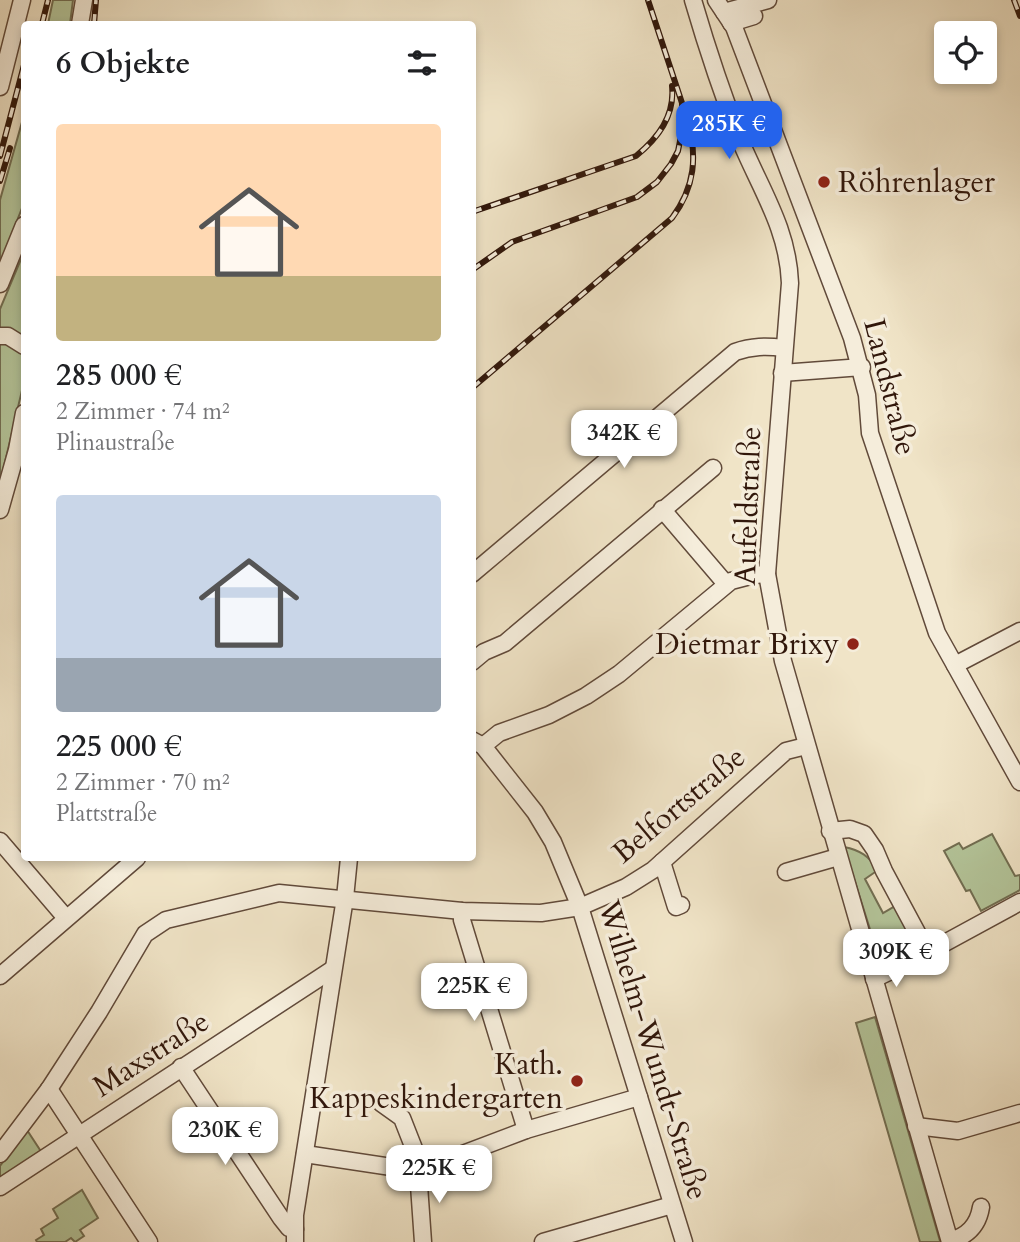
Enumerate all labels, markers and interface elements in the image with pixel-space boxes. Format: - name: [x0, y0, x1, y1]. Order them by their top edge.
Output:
- map controls: [934, 21, 997, 84]
- button: locate: [934, 21, 997, 84]
- text: 6 Objekte: [56, 43, 190, 84]
- icon: filters: [403, 44, 441, 82]
- pin: 285K €: [672, 102, 786, 161]
- text: 285K €: [692, 108, 766, 139]
- place label: Röhrenlager: [838, 162, 995, 203]
- icon: home: [186, 169, 312, 295]
- marker: Röhrenlager: [816, 174, 832, 190]
- street label: Landstraße: [853, 315, 927, 459]
- text: 285 000 €: [56, 355, 182, 396]
- text: 2 Zimmer · 74 m²: [56, 396, 230, 427]
- pin: 342K €: [567, 410, 681, 470]
- text: 342K €: [587, 417, 661, 448]
- street label: Aufeldstraße: [725, 426, 771, 586]
- text: Plinaustraße: [56, 427, 175, 458]
- icon: home: [186, 540, 312, 666]
- place label: Dietmar Brixy: [655, 624, 839, 665]
- marker: Dietmar Brixy: [845, 636, 861, 652]
- text: 225 000 €: [56, 726, 182, 767]
- street label: Belfortstraße: [604, 737, 754, 873]
- text: 2 Zimmer · 70 m²: [56, 767, 230, 798]
- text: Plattstraße: [56, 798, 157, 829]
- street label: Wilhelm-Wundt-Straße: [588, 894, 718, 1205]
- pin: 309K €: [839, 930, 953, 989]
- text: 309K €: [859, 936, 933, 967]
- pin: 225K €: [417, 964, 531, 1023]
- text: 225K €: [437, 970, 511, 1001]
- street label: Maxstraße: [85, 1001, 217, 1107]
- place label: Kath. Kappeskindergarten: [309, 1044, 563, 1119]
- marker: Kath. Kappeskindergarten: [569, 1073, 585, 1089]
- pin: 230K €: [168, 1108, 282, 1167]
- text: 230K €: [188, 1114, 262, 1145]
- pin: 225K €: [382, 1146, 496, 1205]
- text: 225K €: [402, 1152, 476, 1183]

